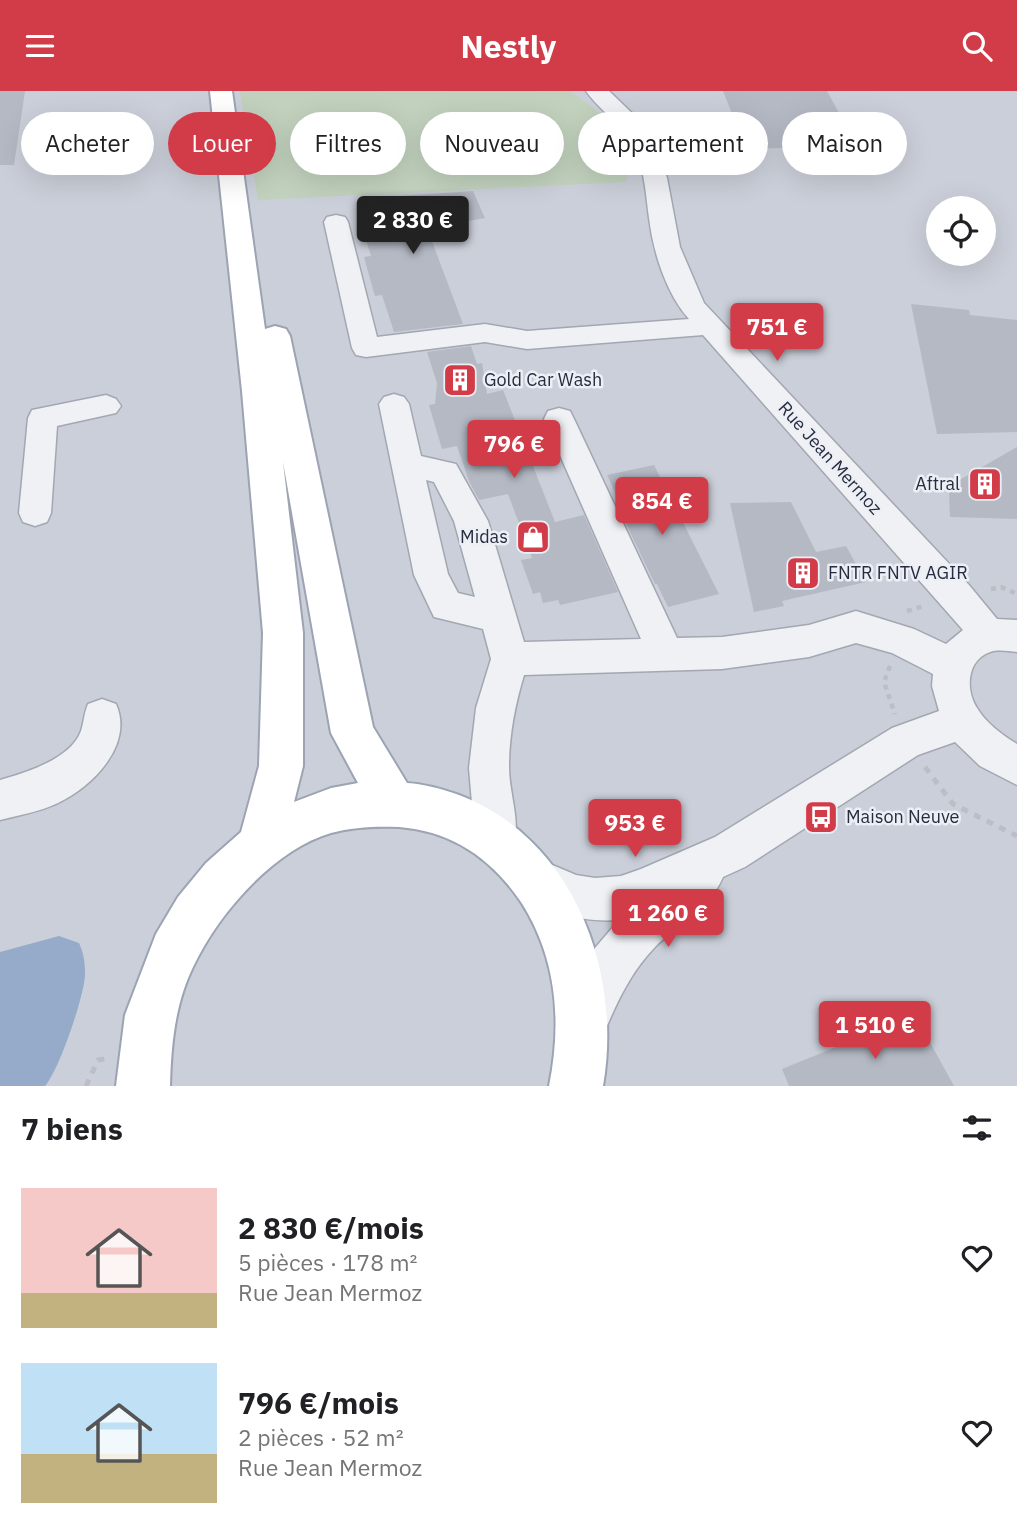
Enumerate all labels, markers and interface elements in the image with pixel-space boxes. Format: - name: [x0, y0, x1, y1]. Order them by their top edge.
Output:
- text: Nestly: [461, 25, 556, 67]
- icon: menu: [21, 27, 59, 65]
- icon: search: [958, 27, 996, 65]
- chip: Acheter: [21, 112, 154, 175]
- chip: Louer: [168, 112, 276, 175]
- chip: Filtres: [290, 112, 406, 175]
- chip: Nouveau: [420, 112, 564, 175]
- chip: Appartement: [578, 112, 768, 175]
- chip: Maison: [782, 112, 907, 175]
- map controls: [926, 196, 996, 266]
- button: locate: [926, 196, 996, 266]
- pin: 2 830 €: [348, 197, 478, 256]
- text: 2 830 €: [373, 204, 453, 234]
- pin: 751 €: [728, 303, 826, 363]
- text: 751 €: [746, 311, 808, 341]
- building icon: Gold Car Wash: [441, 361, 479, 399]
- place label: Gold Car Wash: [484, 368, 602, 391]
- street label: Rue Jean Mermoz: [774, 396, 887, 519]
- pin: 796 €: [465, 421, 563, 480]
- text: 796 €: [483, 428, 545, 458]
- building icon: Aftral: [966, 465, 1004, 503]
- place label: Aftral: [915, 472, 960, 495]
- pin: 854 €: [613, 477, 711, 537]
- text: 854 €: [631, 485, 693, 515]
- shop icon: Midas: [514, 518, 552, 556]
- place label: Midas: [460, 525, 508, 548]
- building icon: FNTR FNTV AGIR: [784, 554, 822, 592]
- place label: FNTR FNTV AGIR: [828, 561, 968, 584]
- bus stop icon: Maison Neuve: [802, 798, 840, 836]
- pin: 953 €: [586, 799, 684, 859]
- place label: Maison Neuve: [846, 805, 960, 828]
- text: 953 €: [604, 807, 666, 837]
- pin: 1 260 €: [603, 889, 733, 949]
- text: 1 260 €: [628, 897, 708, 927]
- pin: 1 510 €: [810, 1002, 940, 1061]
- text: 1 510 €: [835, 1009, 915, 1039]
- text: 7 biens: [21, 1109, 123, 1148]
- icon: filters: [958, 1109, 996, 1147]
- text: 2 830 €/mois: [238, 1208, 424, 1247]
- icon: home: [77, 1216, 161, 1300]
- icon: heart: [958, 1239, 996, 1277]
- text: 5 pièces · 178 m²: [238, 1247, 417, 1277]
- text: Rue Jean Mermoz: [238, 1277, 422, 1307]
- text: 796 €/mois: [238, 1383, 399, 1422]
- icon: home: [77, 1391, 161, 1475]
- icon: heart: [958, 1414, 996, 1452]
- text: 2 pièces · 52 m²: [238, 1422, 404, 1452]
- text: Rue Jean Mermoz: [238, 1452, 422, 1482]

